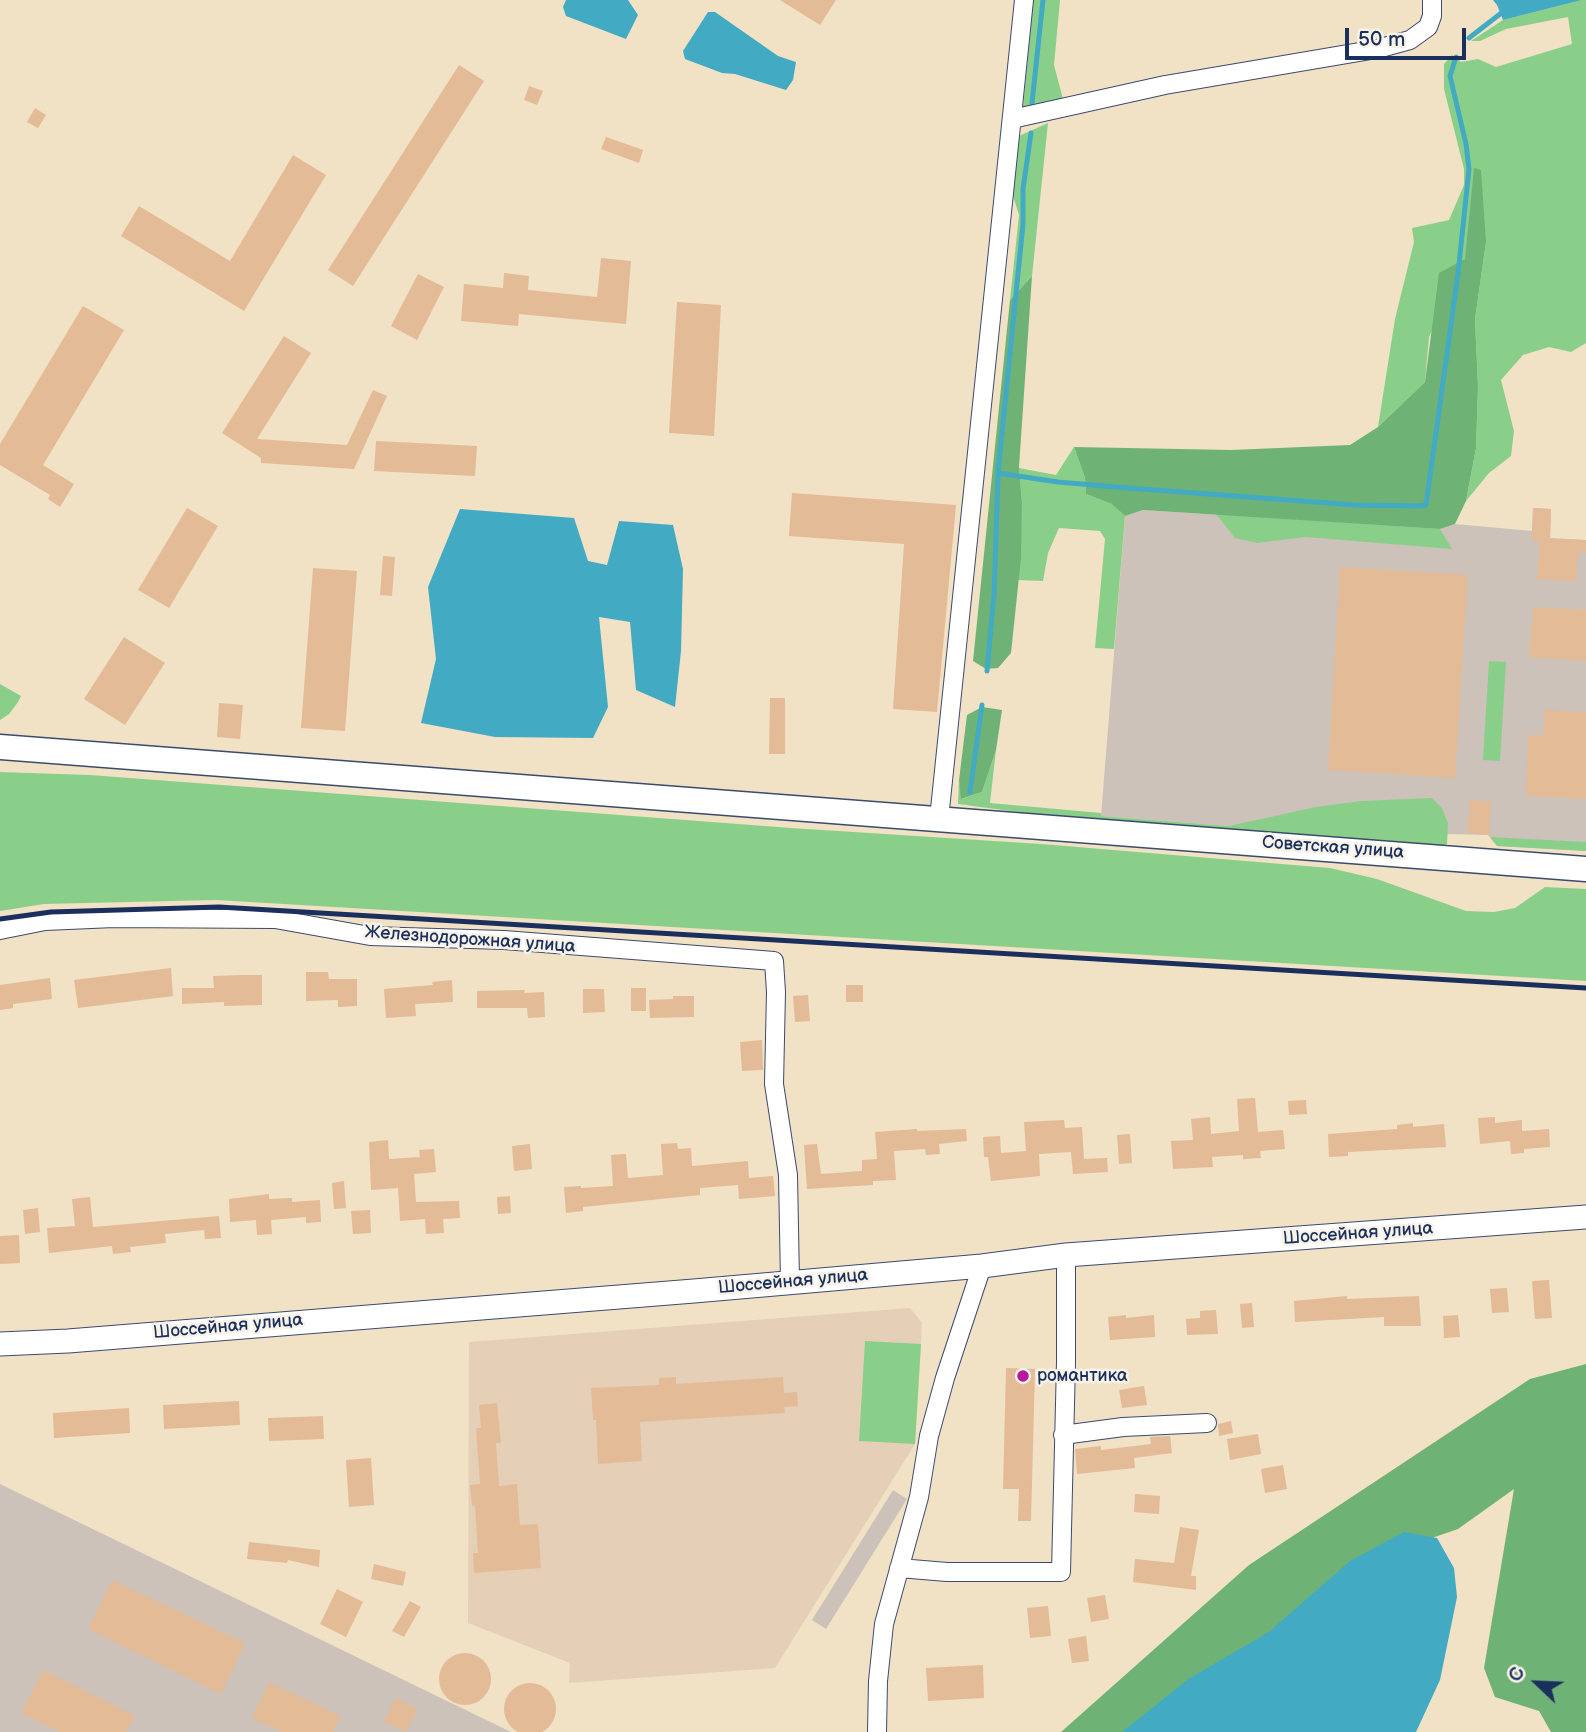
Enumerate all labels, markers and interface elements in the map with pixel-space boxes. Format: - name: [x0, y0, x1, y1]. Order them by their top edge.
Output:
- scale bar: [1348, 14, 1469, 58]
- text: 50 m: [1358, 27, 1405, 52]
- street label: Советская улица: [1261, 832, 1405, 864]
- street label: Железнодорожная улица: [364, 922, 576, 958]
- street label: Шоссейная улица: [1282, 1218, 1434, 1250]
- street label: Шоссейная улица: [717, 1265, 869, 1299]
- street label: Шоссейная улица: [152, 1310, 304, 1344]
- place label: романтика: [1037, 1365, 1128, 1387]
- marker: романтика: [1015, 1368, 1031, 1384]
- north arrow: [1502, 1648, 1572, 1718]
- text: С: [1504, 1664, 1530, 1685]

